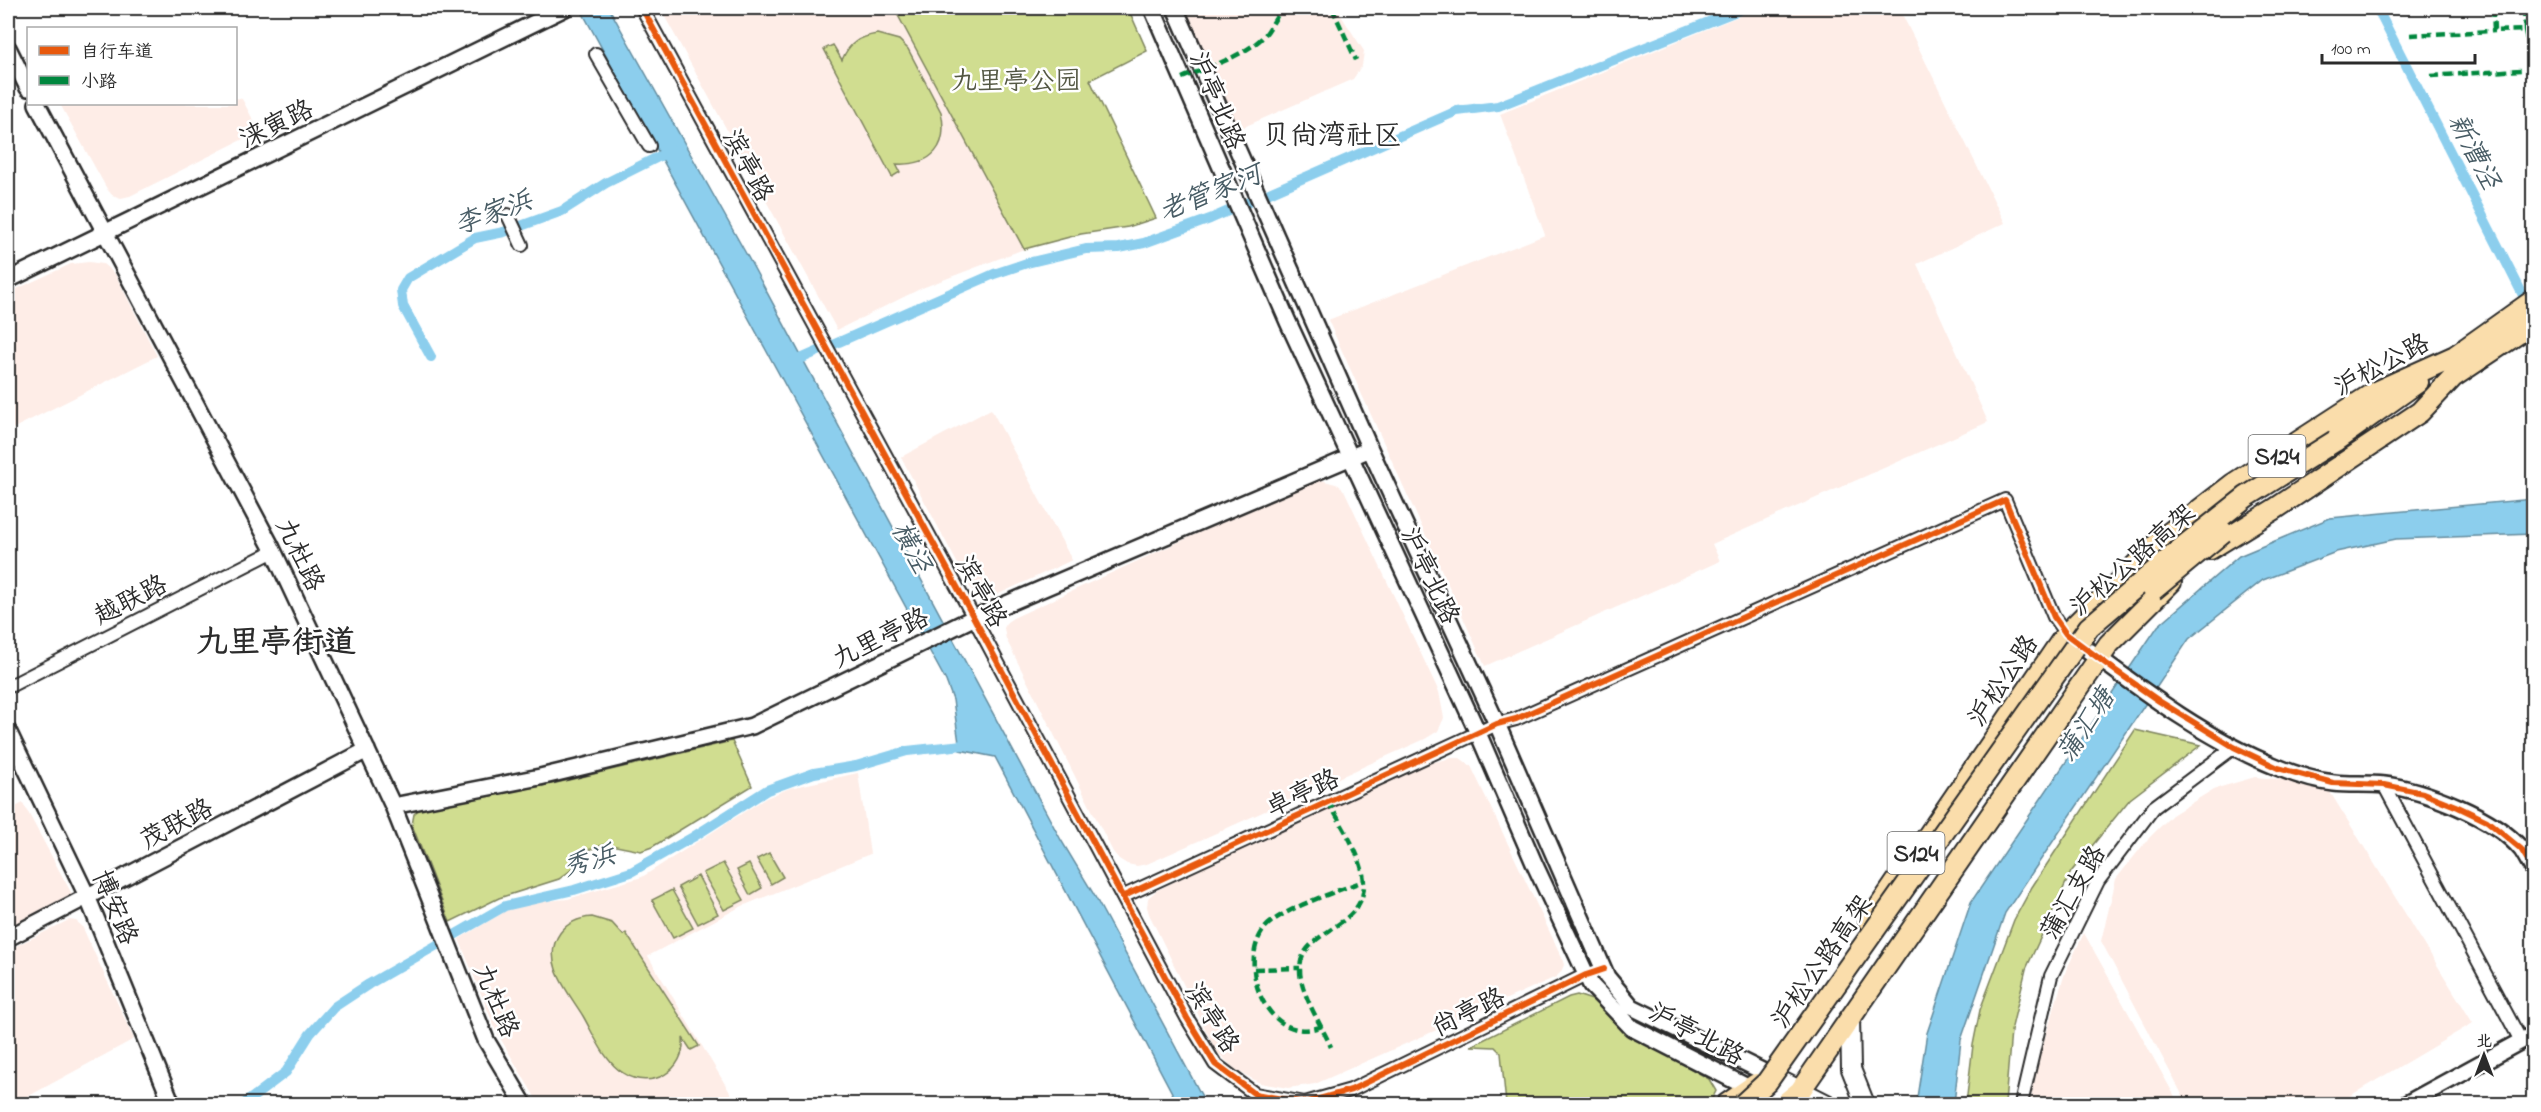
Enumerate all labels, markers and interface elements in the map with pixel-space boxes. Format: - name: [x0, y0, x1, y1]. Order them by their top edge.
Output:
- legend: [27, 27, 237, 105]
- scale bar: [2322, 27, 2475, 65]
- text: 100 m: [2331, 37, 2371, 63]
- text: 自行车道: [81, 40, 153, 66]
- street label: 沪亭北路: [1177, 46, 1253, 156]
- park label: 九里亭公园: [951, 64, 1081, 102]
- text: 小路: [81, 70, 117, 96]
- street label: 涞寅路: [234, 92, 321, 160]
- water label: 新漕泾: [2437, 107, 2509, 198]
- district label: 贝尚湾社区: [1262, 117, 1402, 158]
- street label: 滨亭路: [711, 123, 781, 210]
- water label: 老管家河: [1154, 155, 1272, 233]
- water label: 李家浜: [449, 182, 540, 247]
- street label: 沪松公路: [2328, 325, 2437, 408]
- road number: S124: [2248, 435, 2306, 477]
- street label: 沪松公路高架: [2063, 496, 2205, 627]
- street label: 九杜路: [264, 512, 332, 599]
- water label: 横泾: [880, 515, 940, 582]
- street label: 沪亭北路: [1389, 521, 1467, 631]
- street label: 滨亭路: [944, 549, 1015, 636]
- street label: 越联路: [88, 567, 175, 636]
- street label: 九里亭路: [826, 600, 936, 680]
- district label: 九里亭街道: [196, 621, 356, 668]
- street label: 沪松公路: [1960, 628, 2049, 735]
- water label: 蒲汇塘: [2048, 679, 2128, 771]
- street label: 卓亭路: [1260, 761, 1347, 828]
- street label: 茂联路: [134, 791, 221, 861]
- road number: S124: [1888, 832, 1944, 874]
- water label: 秀浜: [558, 836, 622, 889]
- street label: 蒲汇支路: [2032, 839, 2117, 948]
- street label: 博安路: [81, 865, 146, 952]
- street label: 沪松公路高架: [1763, 888, 1884, 1038]
- street label: 九杜路: [462, 958, 527, 1045]
- street label: 滨亭路: [1174, 975, 1247, 1062]
- street label: 尚亭路: [1426, 980, 1513, 1048]
- street label: 沪亭北路: [1641, 994, 1750, 1077]
- north arrow: [2454, 1025, 2514, 1085]
- text: 北: [2476, 1030, 2492, 1054]

